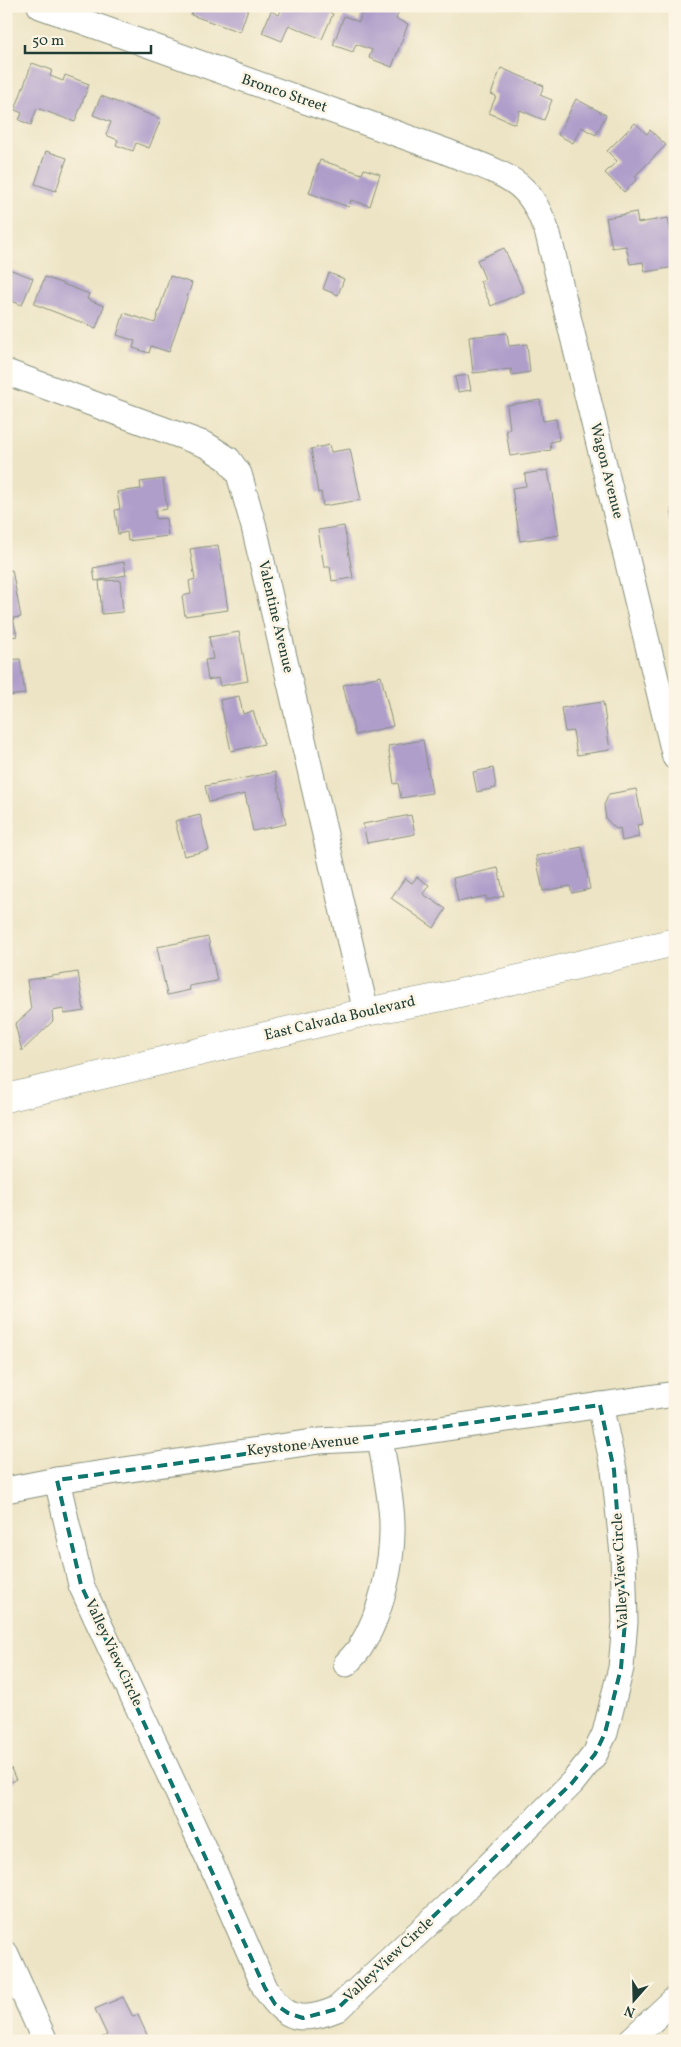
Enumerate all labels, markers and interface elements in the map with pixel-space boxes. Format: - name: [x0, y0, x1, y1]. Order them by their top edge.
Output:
- scale bar: [25, 22, 151, 54]
- text: 50 m: [32, 31, 64, 52]
- street label: Bronco Street: [238, 69, 330, 119]
- street label: Wagon Avenue: [584, 421, 628, 521]
- street label: Valentine Avenue: [252, 559, 298, 675]
- street label: East Calvada Boulevard: [262, 991, 418, 1047]
- street label: Keystone Avenue: [246, 1430, 360, 1462]
- street label: Valley View Circle: [607, 1512, 635, 1630]
- street label: Valley View Circle: [79, 1596, 147, 1710]
- street label: Valley View Circle: [339, 1913, 439, 2007]
- north arrow: [608, 1974, 658, 2024]
- text: N: [622, 2000, 638, 2021]

